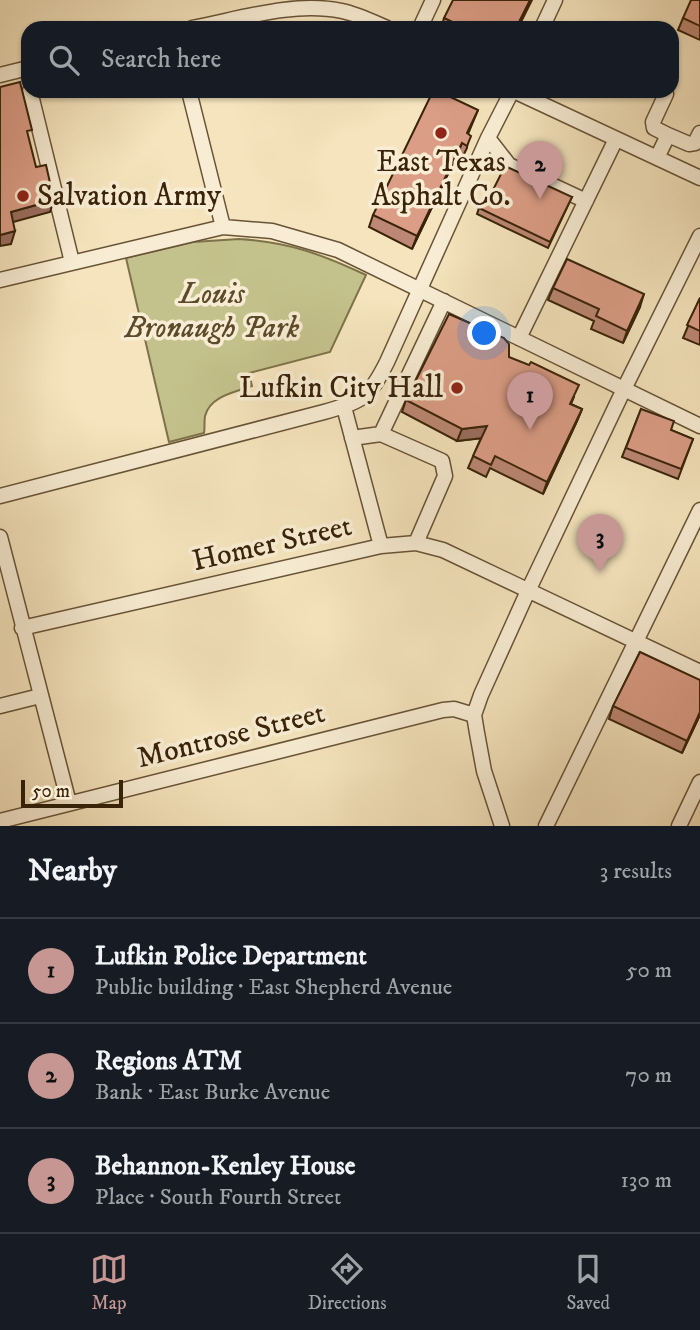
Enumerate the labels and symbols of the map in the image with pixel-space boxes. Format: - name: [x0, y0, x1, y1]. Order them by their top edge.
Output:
- marker: East Texas Asphalt Co.: [433, 125, 449, 141]
- pin: 2: [517, 141, 563, 199]
- place label: East Texas Asphalt Co.: [371, 144, 511, 215]
- place label: Salvation Army: [37, 178, 222, 215]
- marker: Salvation Army: [15, 188, 31, 204]
- park label: Louis Bronaugh Park: [124, 276, 300, 347]
- your location: [467, 316, 501, 350]
- place label: Lufkin City Hall: [239, 370, 443, 407]
- pin: 1: [507, 372, 553, 430]
- marker: Lufkin City Hall: [449, 380, 465, 396]
- street label: Homer Street: [189, 508, 355, 580]
- pin: 3: [577, 514, 623, 572]
- street label: Montrose Street: [133, 695, 329, 777]
- scale bar: [21, 777, 122, 809]

